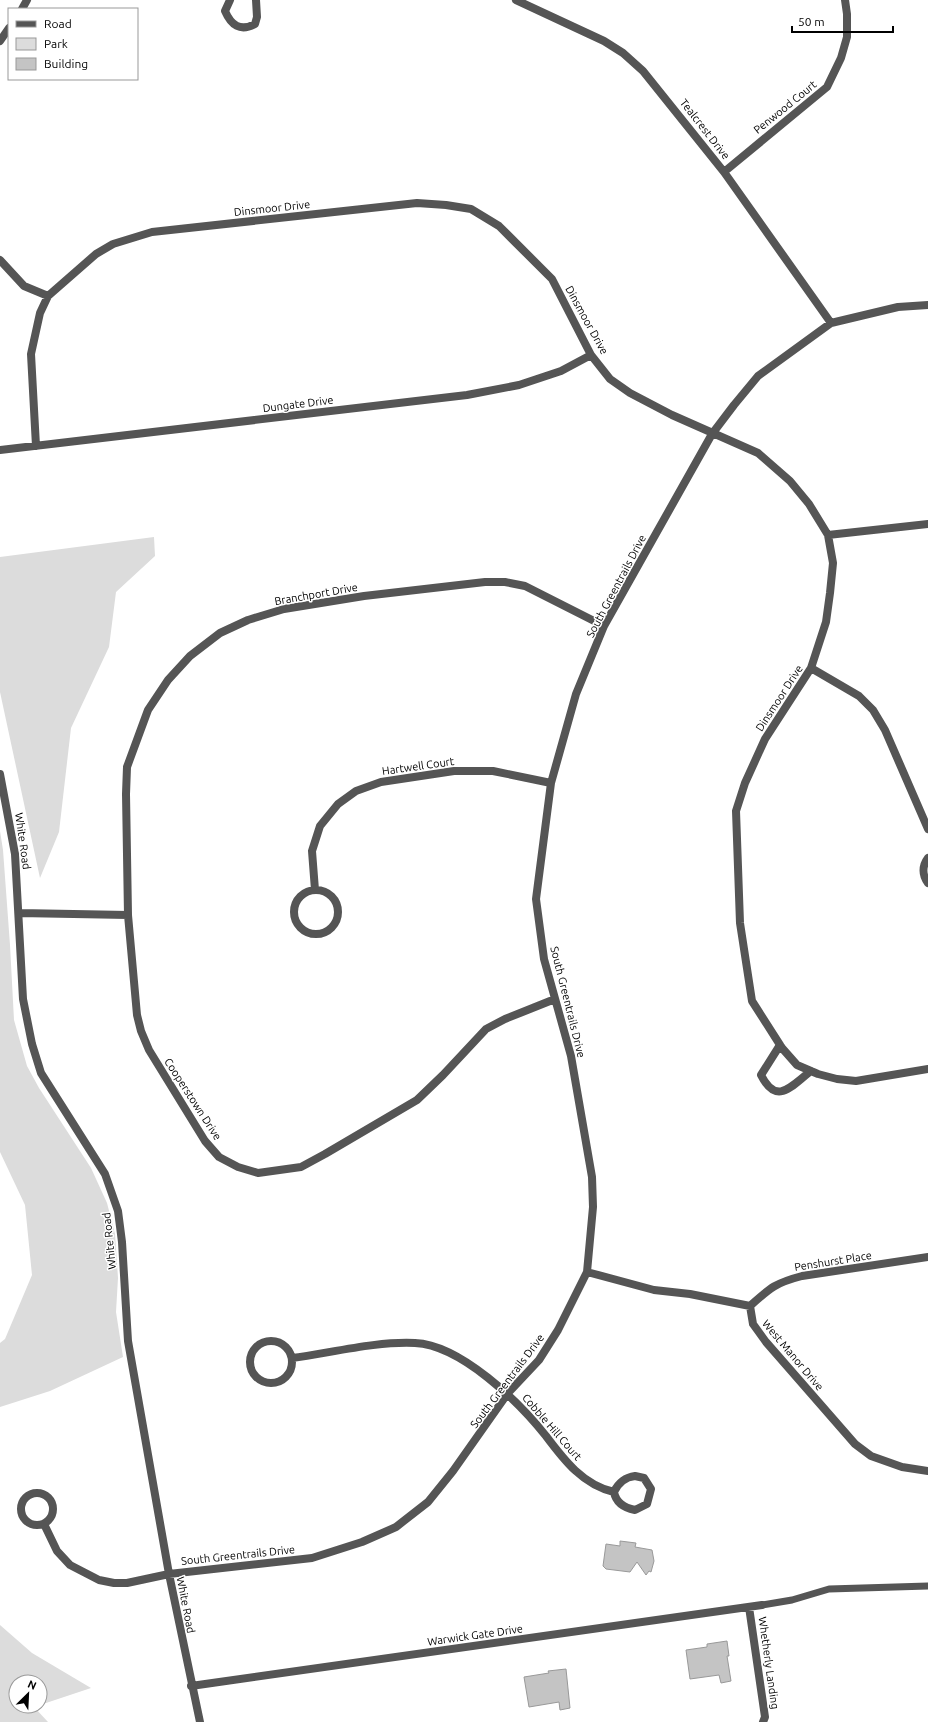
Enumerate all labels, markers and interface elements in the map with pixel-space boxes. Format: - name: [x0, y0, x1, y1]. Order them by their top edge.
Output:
- legend: [8, 8, 138, 80]
- scale bar: [792, 8, 893, 34]
- text: 50 m: [798, 15, 825, 28]
- text: Road: [44, 17, 72, 30]
- text: Park: [44, 37, 68, 50]
- text: Building: [44, 57, 88, 70]
- street label: Penwood Court: [751, 78, 819, 136]
- street label: Tealcrest Drive: [678, 96, 732, 162]
- street label: Dinsmoor Drive: [233, 198, 311, 218]
- street label: Dinsmoor Drive: [563, 284, 611, 356]
- street label: Dungate Drive: [262, 394, 334, 414]
- street label: South Greentrails Drive: [584, 533, 648, 639]
- street label: Branchport Drive: [273, 581, 359, 607]
- street label: Dinsmoor Drive: [753, 663, 805, 733]
- street label: Hartwell Court: [381, 755, 455, 777]
- street label: White Road: [13, 812, 33, 870]
- street label: South Greentrails Drive: [548, 945, 588, 1059]
- street label: Cooperstown Drive: [162, 1056, 224, 1142]
- street label: White Road: [100, 1212, 118, 1270]
- street label: Penshurst Place: [793, 1249, 873, 1273]
- street label: West Manor Drive: [760, 1317, 826, 1393]
- street label: South Greentrails Drive: [468, 1332, 546, 1430]
- street label: Cobble Hill Court: [520, 1391, 585, 1463]
- street label: South Greentrails Drive: [180, 1543, 296, 1567]
- street label: White Road: [175, 1576, 197, 1634]
- street label: Whetherly Landing: [757, 1616, 781, 1710]
- street label: Warwick Gate Drive: [427, 1622, 523, 1648]
- north arrow: [8, 1674, 48, 1714]
- text: N: [26, 1678, 38, 1692]

